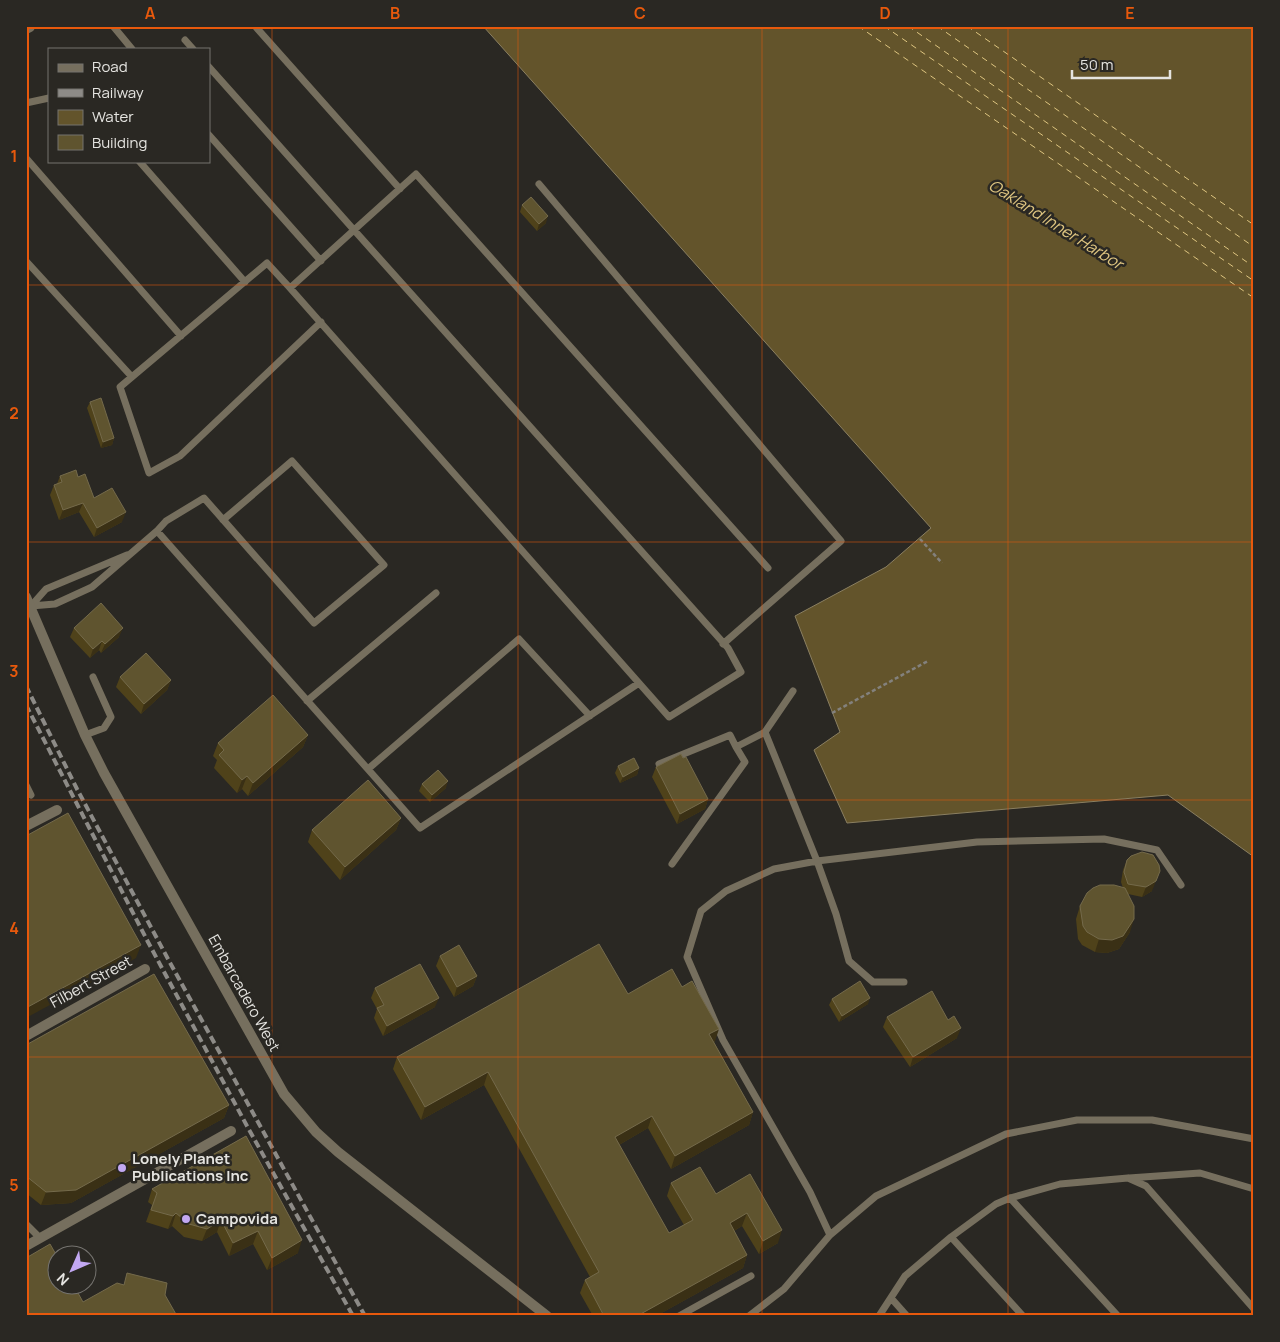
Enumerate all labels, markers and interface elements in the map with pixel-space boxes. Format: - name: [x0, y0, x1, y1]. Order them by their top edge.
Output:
- text: A: [145, 2, 156, 24]
- text: B: [390, 2, 400, 24]
- text: C: [634, 2, 646, 24]
- text: D: [879, 2, 891, 24]
- text: E: [1125, 2, 1135, 24]
- legend: [48, 48, 210, 162]
- scale bar: [1072, 48, 1170, 80]
- text: 50 m: [1080, 54, 1114, 75]
- text: Road: [92, 56, 128, 77]
- text: Railway: [92, 82, 144, 103]
- text: Water: [92, 106, 134, 127]
- text: Building: [92, 132, 147, 153]
- text: 1: [10, 145, 18, 167]
- water label: Oakland Inner Harbor: [985, 174, 1129, 275]
- text: 2: [9, 402, 19, 424]
- text: 3: [9, 660, 19, 682]
- text: 4: [9, 917, 19, 939]
- street label: Embarcadero West: [204, 930, 285, 1055]
- street label: Filbert Street: [46, 950, 136, 1013]
- place label: Lonely Planet Publications Inc: [132, 1148, 249, 1186]
- marker: Lonely Planet Publications Inc: [116, 1162, 128, 1174]
- text: 5: [9, 1174, 19, 1196]
- place label: Campovida: [196, 1208, 278, 1229]
- marker: Campovida: [180, 1213, 192, 1225]
- north arrow: [48, 1244, 98, 1294]
- text: N: [52, 1269, 73, 1290]

